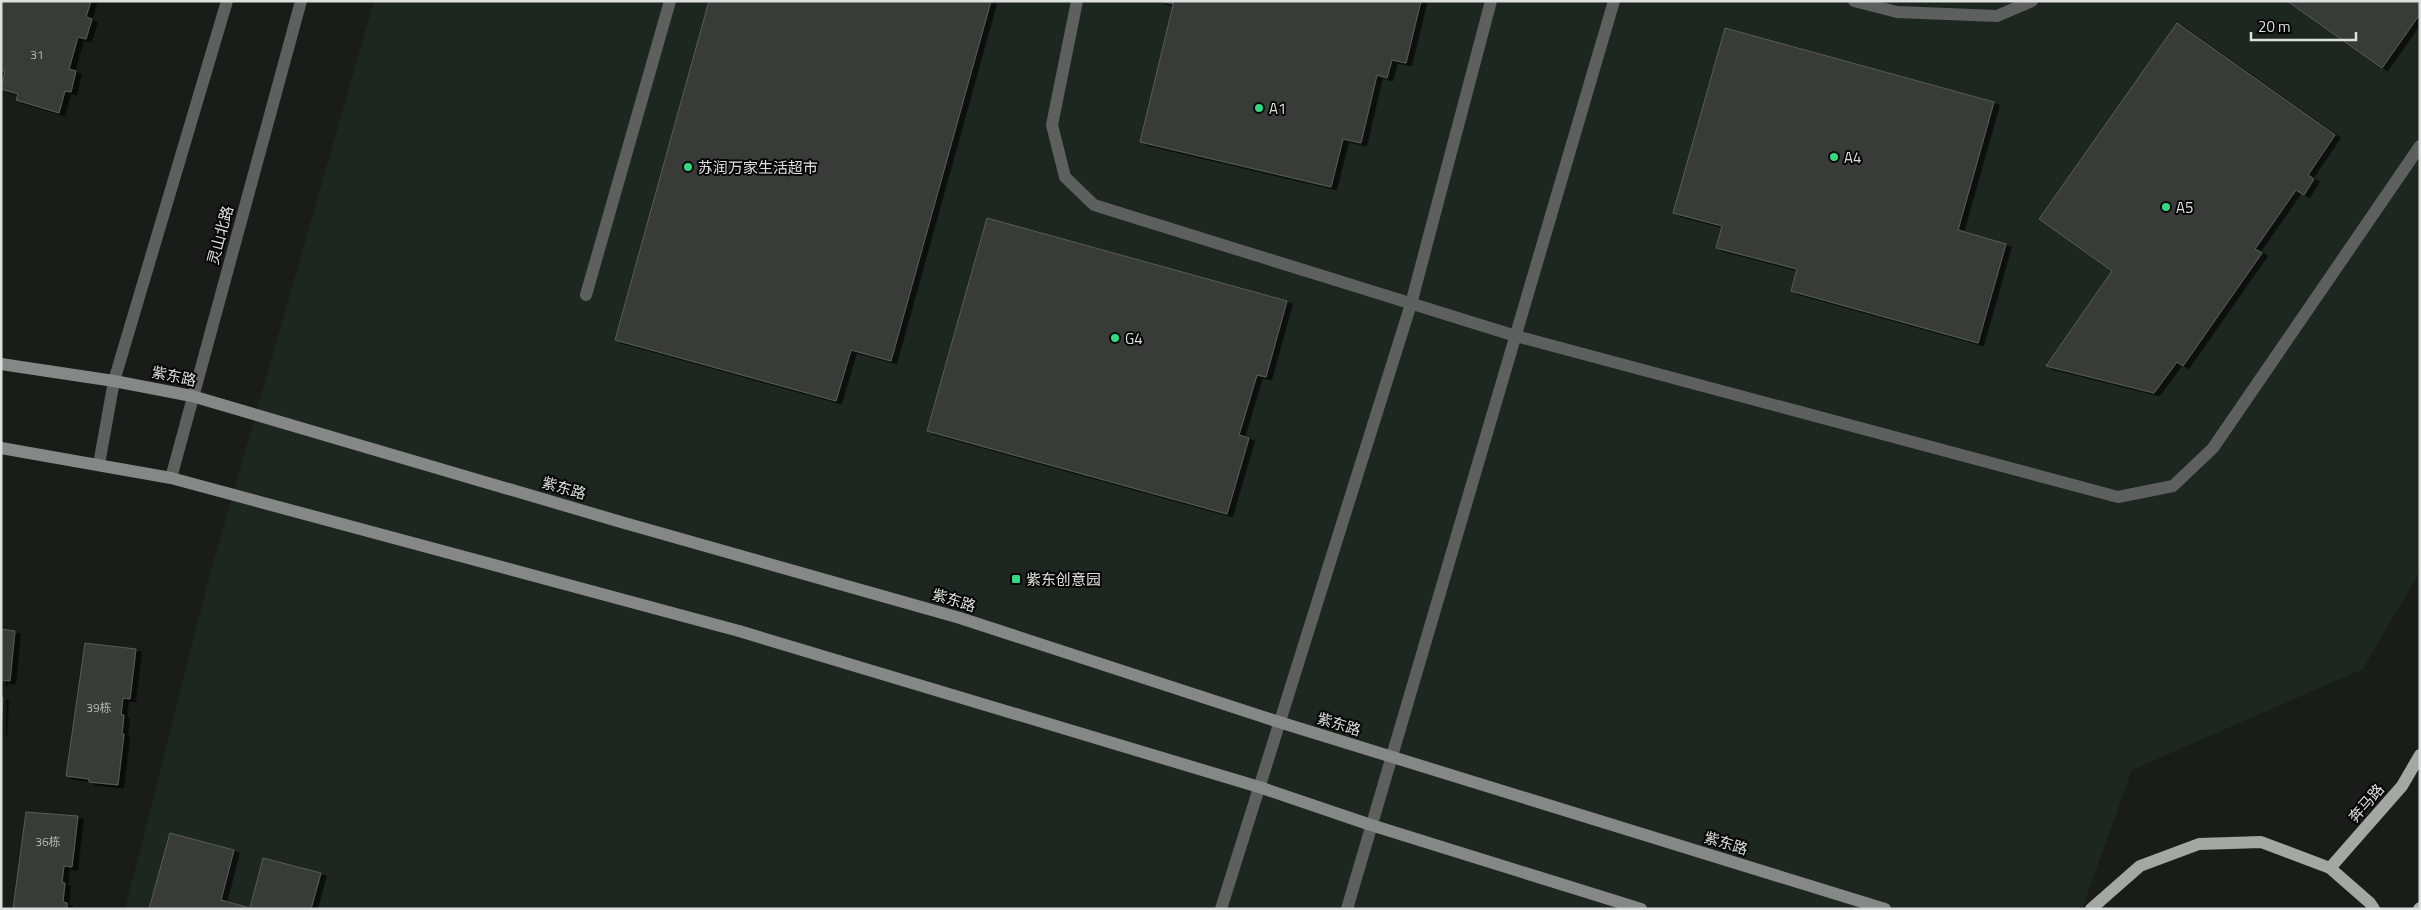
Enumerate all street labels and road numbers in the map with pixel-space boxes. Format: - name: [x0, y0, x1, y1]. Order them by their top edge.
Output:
- street label: 灵山北路: [201, 203, 239, 267]
- street label: 紫东路: [150, 360, 198, 392]
- street label: 紫东路: [539, 471, 589, 505]
- street label: 紫东路: [929, 582, 979, 618]
- street label: 紫东路: [1314, 706, 1364, 742]
- street label: 奔马路: [2343, 778, 2389, 828]
- street label: 紫东路: [1701, 825, 1751, 861]

